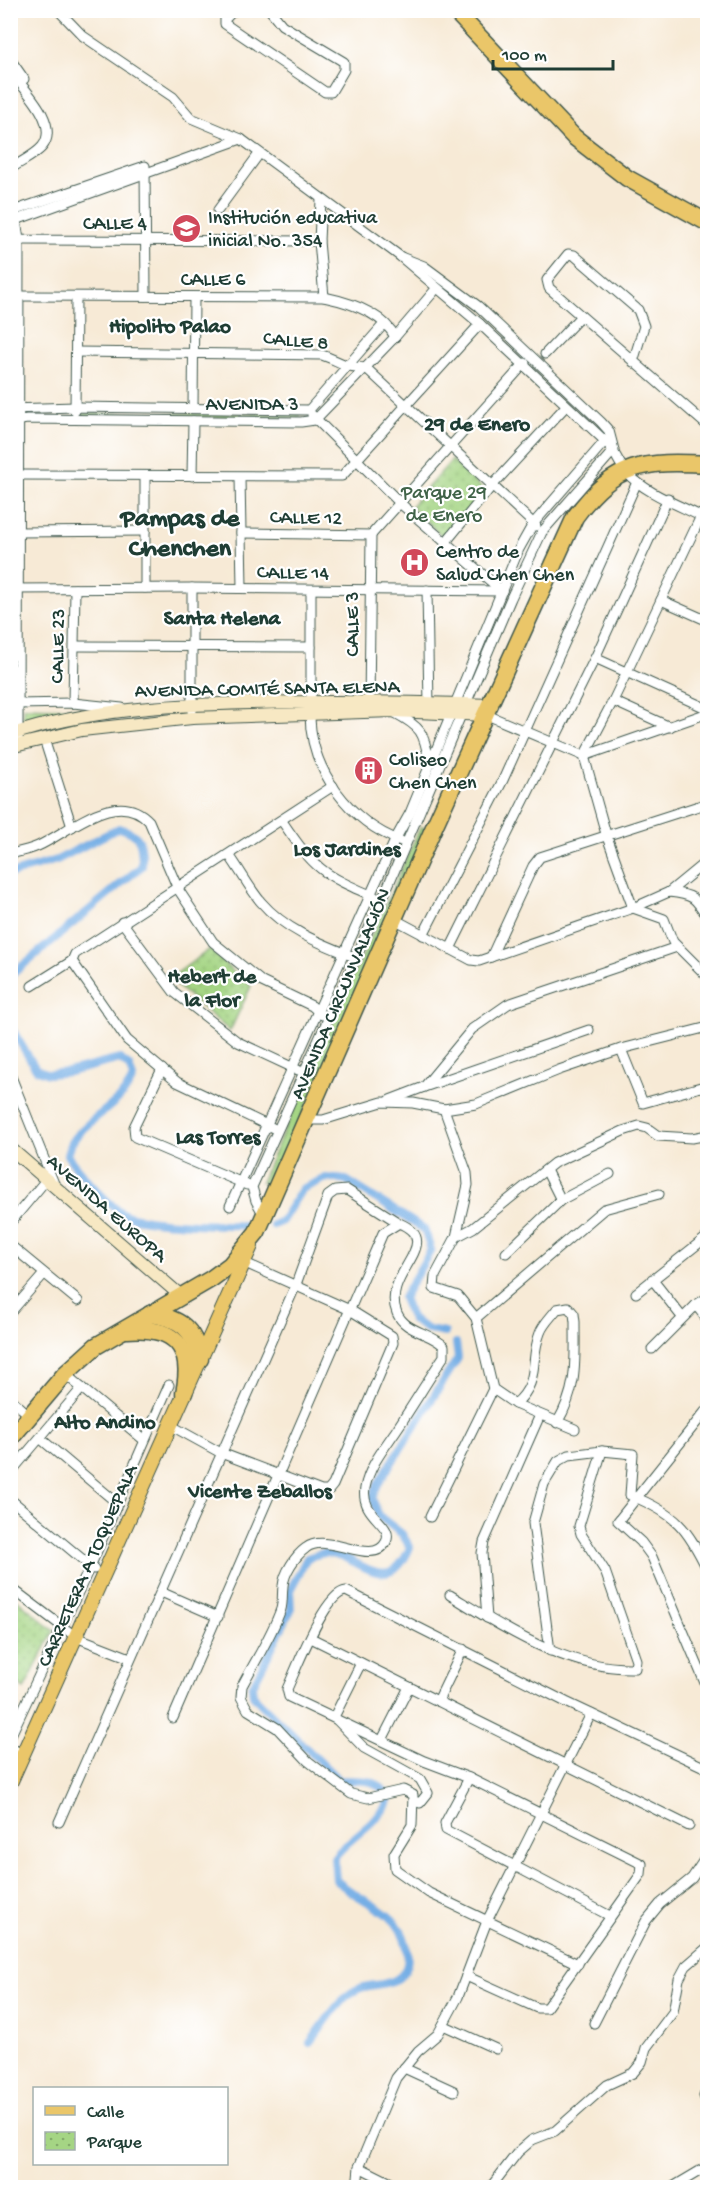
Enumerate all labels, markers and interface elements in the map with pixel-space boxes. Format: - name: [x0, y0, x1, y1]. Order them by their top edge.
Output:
- scale bar: [493, 33, 613, 71]
- text: 100 m: [501, 46, 547, 67]
- place label: Institución educativa inicial No. 354: [208, 208, 378, 254]
- school or university icon: Institución educativa inicial No. 354: [171, 212, 203, 244]
- street label: CALLE 4: [83, 214, 148, 237]
- street label: CALLE 6: [181, 270, 246, 293]
- district label: Hipolito Palao: [109, 316, 231, 341]
- street label: CALLE 8: [262, 328, 329, 357]
- street label: AVENIDA 3: [205, 395, 299, 418]
- district label: 29 de Enero: [424, 414, 530, 439]
- park label: Parque 29 de Enero: [400, 483, 487, 529]
- district label: Pampas de Chenchen: [119, 505, 241, 566]
- street label: CALLE 12: [270, 507, 343, 532]
- place label: Centro de Salud Chen Chen: [436, 542, 575, 588]
- hospital icon: Centro de Salud Chen Chen: [399, 546, 431, 578]
- street label: CALLE 14: [257, 562, 330, 587]
- street label: CALLE 3: [343, 592, 366, 656]
- district label: Santa Helena: [164, 608, 282, 633]
- street label: CALLE 23: [47, 609, 72, 684]
- street label: AVENIDA COMITÉ SANTA ELENA: [134, 676, 401, 704]
- place label: Coliseo Chen Chen: [389, 750, 477, 796]
- building icon: Coliseo Chen Chen: [352, 754, 384, 786]
- district label: Los Jardines: [294, 839, 402, 864]
- street label: AVENIDA CIRCUNVALACIÓN: [287, 885, 397, 1103]
- district label: Hebert de la Flor: [168, 966, 258, 1015]
- district label: Las Torres: [176, 1127, 261, 1152]
- street label: AVENIDA EUROPA: [41, 1151, 172, 1269]
- district label: Alto Andino: [53, 1412, 156, 1437]
- street label: CARRETERA A TOQUEPALA: [34, 1461, 145, 1671]
- district label: Vicente Zeballos: [187, 1481, 333, 1506]
- legend: [33, 2087, 228, 2165]
- text: Calle: [87, 2103, 125, 2124]
- text: Parque: [86, 2133, 143, 2154]

